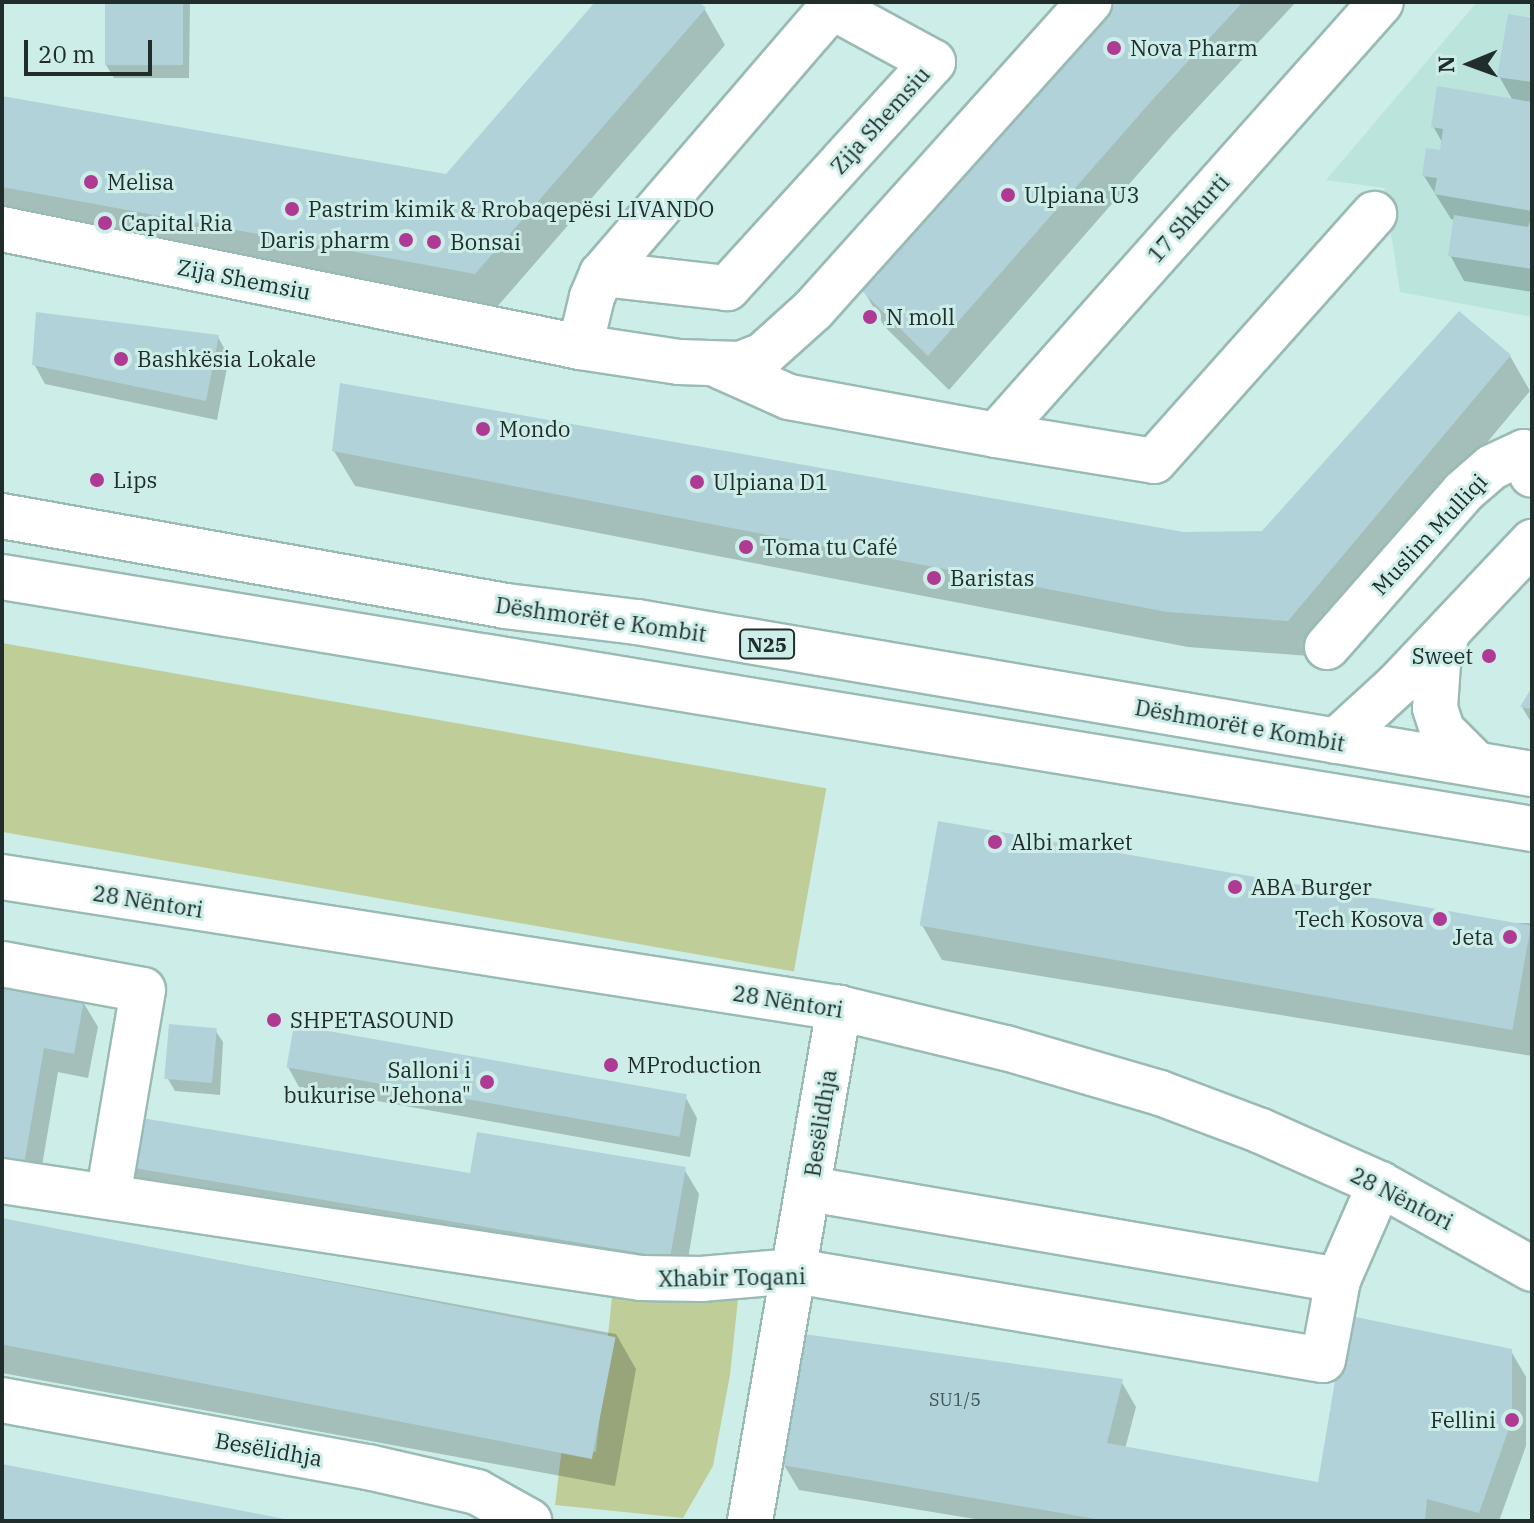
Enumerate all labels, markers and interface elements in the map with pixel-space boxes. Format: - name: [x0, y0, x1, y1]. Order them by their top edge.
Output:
- scale bar: [28, 24, 156, 74]
- north arrow: [1430, 24, 1510, 104]
- place label: Nova Pharm: [1130, 35, 1258, 61]
- text: 20 m: [38, 38, 95, 70]
- marker: Nova Pharm: [1105, 39, 1123, 57]
- text: N: [1431, 55, 1460, 73]
- street label: Zija Shemsiu: [825, 61, 935, 179]
- place label: Melisa: [107, 169, 174, 195]
- street label: 17 Shkurti: [1142, 169, 1234, 267]
- marker: Melisa: [82, 173, 100, 191]
- place label: Ulpiana U3: [1024, 182, 1140, 208]
- marker: Ulpiana U3: [999, 186, 1017, 204]
- place label: Pastrim kimik & Rrobaqepësi LIVANDO: [308, 196, 714, 222]
- marker: Pastrim kimik & Rrobaqepësi LIVANDO: [283, 200, 301, 218]
- place label: Capital Ria: [121, 210, 233, 236]
- marker: Capital Ria: [96, 214, 114, 232]
- place label: Daris pharm: [260, 227, 390, 253]
- place label: Bonsai: [450, 229, 521, 255]
- marker: Daris pharm: [397, 231, 415, 249]
- marker: Bonsai: [425, 233, 443, 251]
- street label: Zija Shemsiu: [175, 253, 313, 305]
- place label: N moll: [886, 304, 955, 330]
- marker: N moll: [861, 308, 879, 326]
- place label: Bashkësia Lokale: [137, 346, 316, 372]
- marker: Bashkësia Lokale: [112, 350, 130, 368]
- place label: Mondo: [499, 416, 570, 442]
- marker: Mondo: [474, 420, 492, 438]
- place label: Lips: [113, 467, 157, 493]
- street label: Muslim Mulliqi: [1366, 468, 1492, 600]
- place label: Ulpiana D1: [713, 469, 828, 495]
- marker: Lips: [88, 471, 106, 489]
- marker: Ulpiana D1: [688, 473, 706, 491]
- place label: Toma tu Café: [762, 534, 897, 560]
- marker: Toma tu Café: [737, 538, 755, 556]
- place label: Baristas: [950, 565, 1035, 591]
- marker: Baristas: [925, 569, 943, 587]
- street label: Dëshmorët e Kombit: [494, 591, 708, 647]
- road number: N25: [739, 628, 795, 660]
- place label: Sweet: [1412, 643, 1473, 669]
- marker: Sweet: [1480, 647, 1498, 665]
- street label: Dëshmorët e Kombit: [1133, 694, 1347, 756]
- place label: Albi market: [1011, 829, 1132, 855]
- marker: Albi market: [986, 833, 1004, 851]
- place label: ABA Burger: [1251, 874, 1372, 900]
- marker: ABA Burger: [1226, 878, 1244, 896]
- street label: 28 Nëntori: [91, 879, 205, 923]
- place label: Tech Kosova: [1295, 906, 1424, 932]
- marker: Tech Kosova: [1431, 910, 1449, 928]
- place label: Jeta: [1453, 924, 1494, 950]
- marker: Jeta: [1501, 928, 1519, 946]
- street label: 28 Nëntori: [731, 979, 845, 1023]
- place label: SHPETASOUND: [290, 1007, 454, 1033]
- marker: SHPETASOUND: [265, 1011, 283, 1029]
- place label: MProduction: [627, 1052, 762, 1078]
- place label: Salloni i bukurise "Jehona": [283, 1056, 471, 1108]
- marker: MProduction: [602, 1056, 620, 1074]
- street label: Besëlidhja: [798, 1067, 842, 1179]
- marker: Salloni i bukurise "Jehona": [478, 1073, 496, 1091]
- street label: 28 Nëntori: [1346, 1161, 1458, 1235]
- street label: Xhabir Toqani: [658, 1263, 806, 1291]
- house number: SU1/5: [929, 1389, 981, 1411]
- place label: Fellini: [1430, 1407, 1496, 1433]
- marker: Fellini: [1503, 1411, 1521, 1429]
- street label: Besëlidhja: [213, 1427, 325, 1471]

